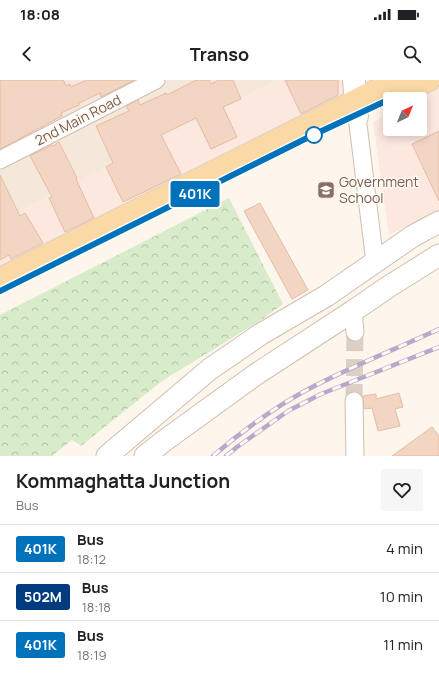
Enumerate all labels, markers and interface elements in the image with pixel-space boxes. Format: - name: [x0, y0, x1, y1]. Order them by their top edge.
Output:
- text: 18:08: [20, 4, 60, 25]
- text: Transo: [190, 42, 249, 66]
- icon: back: [16, 43, 38, 65]
- icon: search: [401, 43, 423, 65]
- street label: 2nd Main Road: [31, 90, 124, 149]
- north arrow: [383, 92, 427, 136]
- map controls: [383, 92, 427, 136]
- unlabelled marker: [305, 126, 323, 144]
- place label: Government School: [339, 172, 419, 207]
- school or university icon: Government School: [316, 180, 336, 200]
- line badge: 401K: [167, 181, 223, 207]
- text: 401K: [179, 184, 211, 203]
- text: Kommaghatta Junction: [16, 468, 230, 494]
- button: heart: [381, 469, 423, 511]
- text: Bus: [16, 496, 39, 514]
- text: Bus: [77, 529, 104, 550]
- text: 4 min: [386, 538, 423, 559]
- text: 401K: [24, 539, 57, 558]
- text: 18:12: [77, 550, 106, 568]
- text: Bus: [82, 577, 109, 598]
- text: 10 min: [380, 586, 423, 607]
- text: 502M: [24, 587, 62, 606]
- text: 18:18: [82, 598, 111, 616]
- text: Bus: [77, 625, 104, 646]
- text: 11 min: [383, 634, 423, 655]
- text: 401K: [24, 635, 57, 654]
- text: 18:19: [77, 646, 107, 664]

